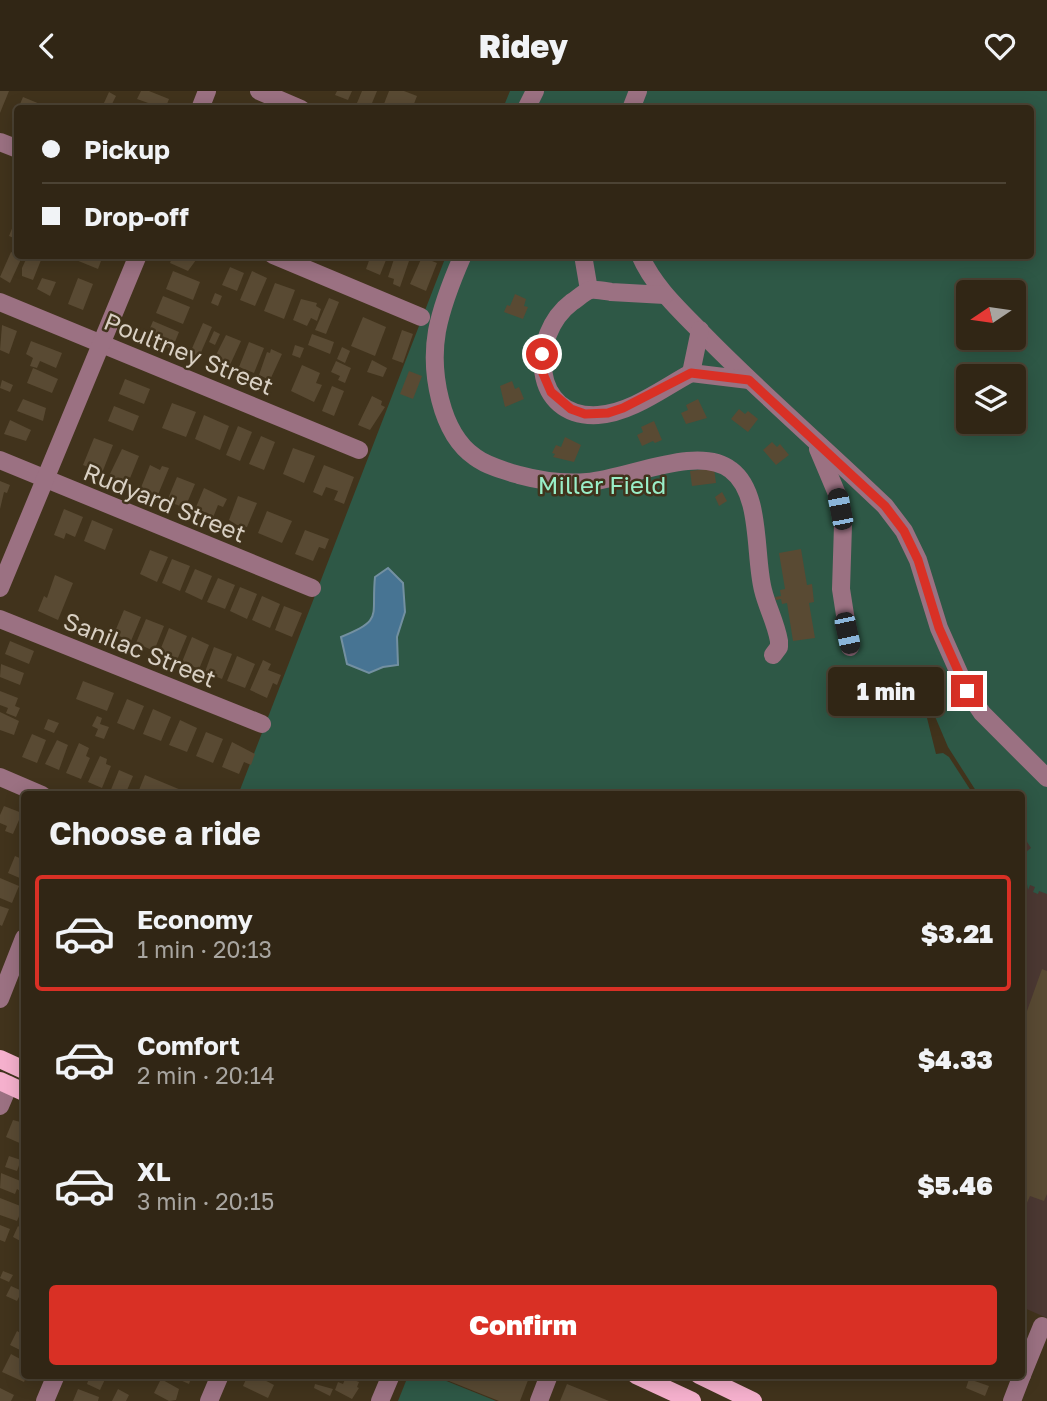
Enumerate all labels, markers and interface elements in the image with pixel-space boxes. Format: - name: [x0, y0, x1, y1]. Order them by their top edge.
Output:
- icon: back: [28, 27, 66, 65]
- text: Ridey: [479, 27, 568, 65]
- icon: heart: [981, 27, 1019, 65]
- text: Pickup: [84, 134, 170, 165]
- text: Drop-off: [84, 201, 189, 232]
- north arrow: [956, 280, 1026, 350]
- map controls: [956, 280, 1026, 434]
- street label: Poultney Street: [100, 306, 278, 400]
- route start: [526, 338, 558, 370]
- button: layers: [956, 364, 1026, 434]
- street label: Rudyard Street: [80, 456, 250, 548]
- park label: Miller Field: [538, 470, 666, 499]
- car: [826, 486, 855, 532]
- street label: Sanilac Street: [60, 605, 220, 693]
- car: [833, 610, 862, 656]
- callout: 1 min: [827, 667, 942, 715]
- route end: [951, 675, 983, 707]
- text: 1 min: [857, 677, 915, 705]
- text: Choose a ride: [49, 814, 261, 852]
- icon: car: [53, 902, 116, 965]
- text: Economy: [137, 904, 253, 935]
- text: $3.21: [921, 918, 993, 949]
- text: 1 min · 20:13: [137, 935, 272, 963]
- icon: car: [53, 1028, 116, 1091]
- text: Comfort: [137, 1030, 240, 1061]
- text: $4.33: [918, 1044, 993, 1075]
- text: 2 min · 20:14: [137, 1061, 275, 1089]
- icon: car: [53, 1154, 116, 1217]
- text: XL: [137, 1156, 171, 1187]
- text: $5.46: [917, 1170, 993, 1201]
- text: 3 min · 20:15: [137, 1187, 274, 1215]
- button: Confirm: [49, 1285, 997, 1365]

